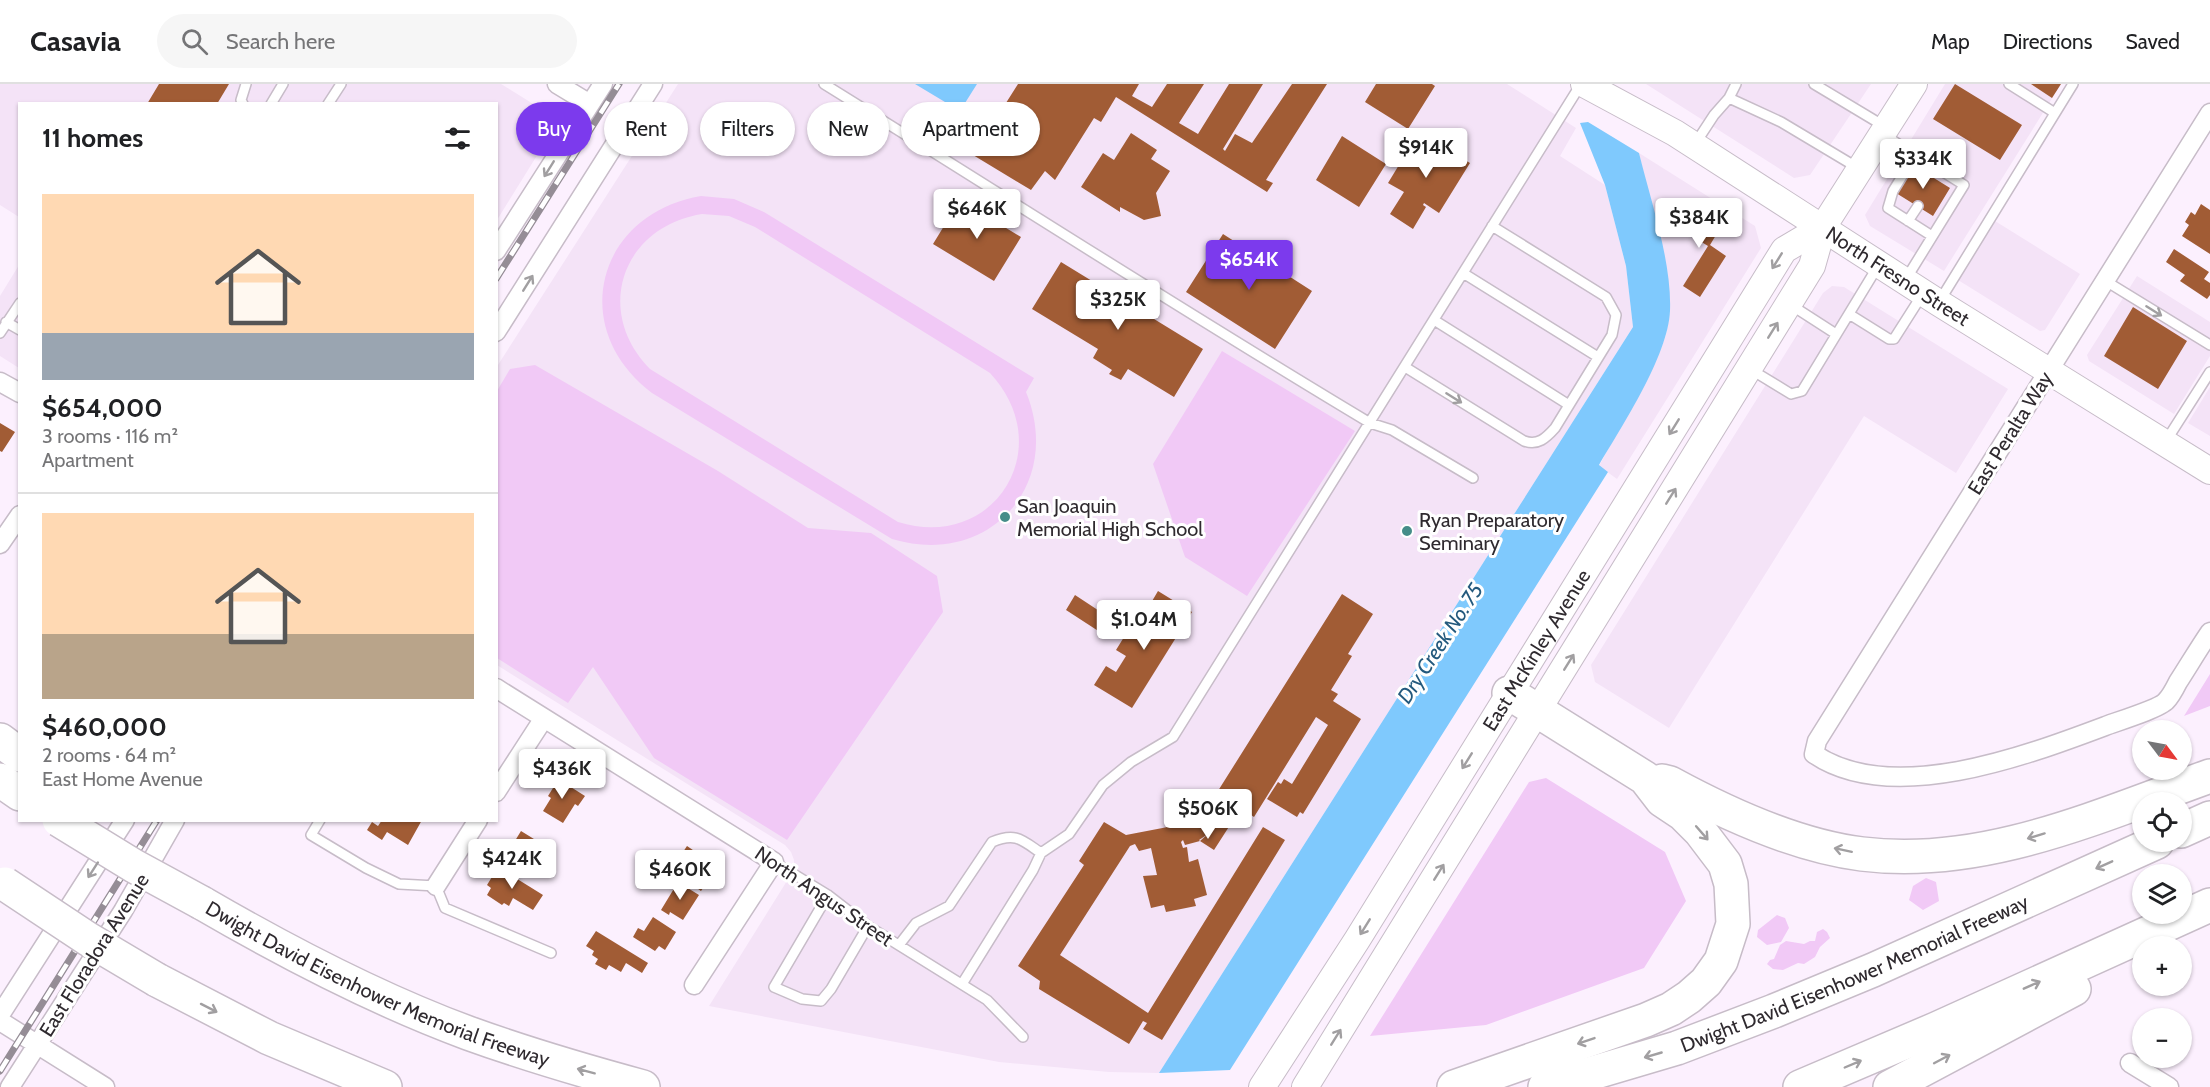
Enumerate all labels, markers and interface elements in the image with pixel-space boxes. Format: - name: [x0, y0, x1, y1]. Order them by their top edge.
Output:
- search box: [157, 14, 577, 68]
- text: Casavia: [30, 24, 121, 58]
- icon: search: [178, 25, 211, 58]
- text: Search here: [226, 28, 335, 55]
- text: Map: [1931, 29, 1970, 54]
- text: Directions: [2003, 29, 2092, 54]
- text: Saved: [2125, 29, 2180, 54]
- chip: Buy: [516, 102, 592, 156]
- chip: Rent: [604, 102, 688, 156]
- chip: Filters: [700, 102, 795, 156]
- chip: New: [807, 102, 889, 156]
- chip: Apartment: [901, 102, 1040, 156]
- text: 11 homes: [42, 122, 143, 154]
- icon: filters: [441, 122, 474, 155]
- pin: $914K: [1384, 128, 1468, 179]
- text: $914K: [1398, 135, 1454, 159]
- pin: $334K: [1881, 139, 1965, 190]
- text: $334K: [1894, 146, 1952, 170]
- one-way arrow: [543, 160, 555, 177]
- pin: $646K: [935, 189, 1019, 240]
- text: $646K: [947, 196, 1007, 220]
- pin: $384K: [1657, 198, 1741, 249]
- text: $384K: [1669, 205, 1729, 229]
- street label: North Fresno Street: [1821, 221, 1974, 331]
- icon: home: [204, 233, 312, 341]
- pin: $654K: [1207, 240, 1291, 291]
- text: $654K: [1220, 247, 1278, 271]
- one-way arrow: [1771, 252, 1783, 269]
- one-way arrow: [521, 274, 534, 291]
- pin: $325K: [1076, 280, 1160, 331]
- text: $325K: [1090, 287, 1146, 311]
- one-way arrow: [2145, 305, 2162, 317]
- one-way arrow: [1768, 322, 1780, 339]
- street label: East Peralta Way: [1963, 367, 2057, 499]
- text: $654,000: [42, 392, 163, 424]
- one-way arrow: [1445, 393, 1462, 405]
- one-way arrow: [1668, 418, 1680, 435]
- text: 3 rooms · 116 m²: [42, 424, 178, 448]
- text: Apartment: [42, 448, 134, 472]
- one-way arrow: [1665, 488, 1677, 505]
- place label: San Joaquin Memorial High School: [1017, 494, 1203, 541]
- place label: Ryan Preparatory Seminary: [1419, 508, 1564, 555]
- marker: San Joaquin Memorial High School: [998, 510, 1012, 524]
- marker: Ryan Preparatory Seminary: [1400, 524, 1414, 538]
- icon: home: [204, 552, 312, 660]
- street label: East McKinley Avenue: [1477, 565, 1595, 735]
- water label: Dry Creek No. 75: [1392, 578, 1488, 708]
- pin: $1.04M: [1095, 600, 1193, 651]
- text: $1.04M: [1111, 607, 1177, 631]
- one-way arrow: [1563, 654, 1575, 671]
- text: $460,000: [42, 711, 167, 743]
- north arrow: [2132, 720, 2192, 780]
- map controls: [2132, 720, 2192, 1068]
- text: 2 rooms · 64 m²: [42, 743, 176, 767]
- pin: $436K: [520, 749, 604, 800]
- one-way arrow: [1461, 752, 1473, 769]
- text: $436K: [533, 756, 591, 780]
- text: East Home Avenue: [42, 767, 203, 791]
- pin: $506K: [1166, 789, 1250, 840]
- button: locate: [2132, 792, 2192, 852]
- text: $506K: [1178, 796, 1238, 820]
- one-way arrow: [1695, 825, 1708, 841]
- one-way arrow: [2027, 831, 2046, 842]
- pin: $424K: [470, 839, 554, 890]
- street label: North Angus Street: [750, 841, 898, 951]
- one-way arrow: [1834, 844, 1853, 856]
- text: $424K: [482, 846, 542, 870]
- pin: $460K: [638, 850, 722, 901]
- text: $460K: [649, 857, 711, 881]
- one-way arrow: [2095, 860, 2113, 872]
- one-way arrow: [87, 861, 99, 878]
- one-way arrow: [1432, 863, 1445, 880]
- button: layers: [2132, 864, 2192, 924]
- street label: East Floradora Avenue: [34, 869, 154, 1041]
- street label: Dwight David Eisenhower Memorial Freeway: [1677, 890, 2032, 1058]
- street label: Dwight David Eisenhower Memorial Freeway: [202, 896, 552, 1071]
- one-way arrow: [1358, 918, 1370, 935]
- button: +: [2132, 936, 2192, 996]
- one-way arrow: [2022, 979, 2040, 991]
- one-way arrow: [199, 1002, 217, 1014]
- button: −: [2132, 1008, 2192, 1068]
- one-way arrow: [1331, 1029, 1343, 1046]
- one-way arrow: [1577, 1037, 1596, 1048]
- one-way arrow: [1644, 1050, 1663, 1061]
- one-way arrow: [1932, 1053, 1950, 1064]
- one-way arrow: [1844, 1058, 1862, 1069]
- one-way arrow: [577, 1065, 596, 1077]

